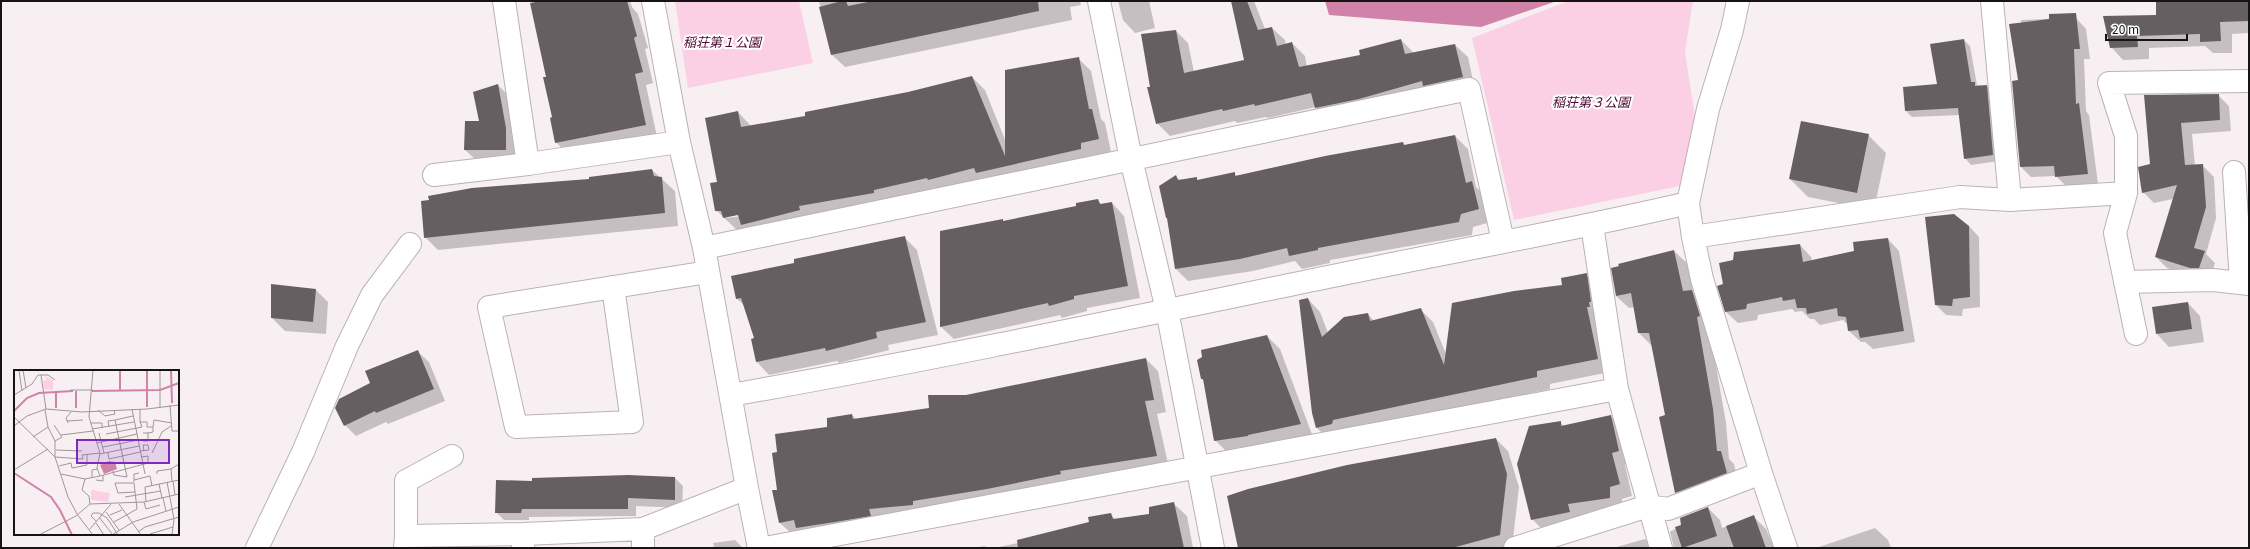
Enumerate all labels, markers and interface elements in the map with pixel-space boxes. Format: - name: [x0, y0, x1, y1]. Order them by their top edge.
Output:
- scale bar: [2106, 16, 2187, 42]
- text: 20 m: [2112, 20, 2139, 37]
- park label: 稲荘第１公園: [683, 32, 763, 51]
- park label: 稲荘第３公園: [1552, 92, 1632, 111]
- inset map: [14, 370, 179, 535]

